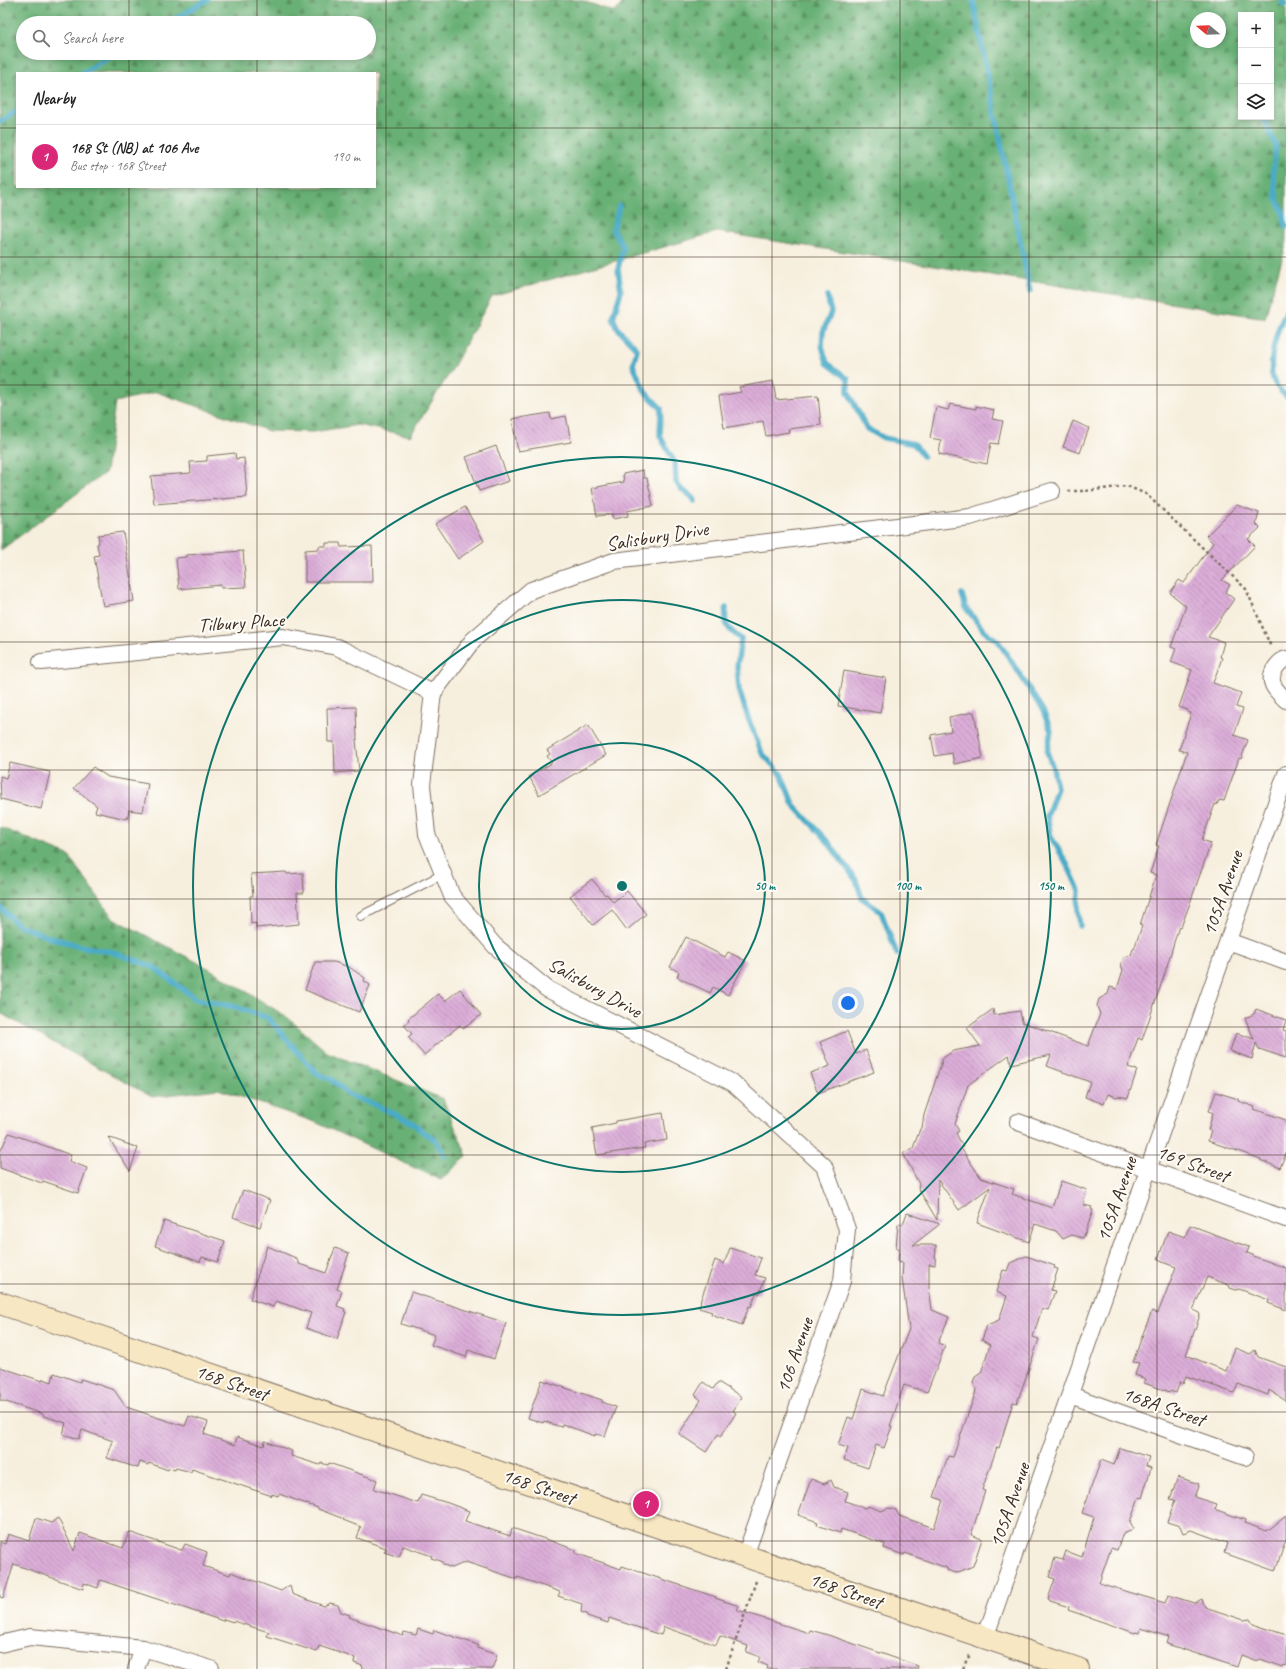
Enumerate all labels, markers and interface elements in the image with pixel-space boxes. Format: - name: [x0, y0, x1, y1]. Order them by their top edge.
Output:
- north arrow: [1190, 12, 1226, 48]
- map controls: [1238, 12, 1274, 120]
- button: +: [1238, 12, 1274, 48]
- search box: [16, 16, 376, 60]
- icon: search: [30, 27, 52, 49]
- text: Search here: [62, 29, 123, 48]
- button: −: [1238, 48, 1274, 84]
- button: layers: [1238, 84, 1274, 120]
- text: Nearby: [32, 88, 75, 109]
- text: 168 St (NB) at 106 Ave: [70, 139, 198, 158]
- text: 1: [42, 149, 48, 165]
- text: 190 m: [332, 149, 360, 165]
- text: Bus stop · 168 Street: [70, 158, 165, 174]
- street label: Salisbury Drive: [604, 516, 711, 557]
- street label: Tilbury Place: [197, 607, 286, 638]
- street label: 105A Avenue: [1196, 846, 1249, 939]
- text: 50 m: [755, 878, 776, 894]
- text: 100 m: [895, 878, 922, 894]
- text: 150 m: [1038, 878, 1065, 894]
- centre of rings: [615, 879, 629, 893]
- street label: Salisbury Drive: [544, 952, 647, 1024]
- your location: [838, 993, 858, 1013]
- street label: 169 Street: [1153, 1139, 1236, 1189]
- street label: 105A Avenue: [1090, 1152, 1143, 1245]
- street label: 106 Avenue: [770, 1313, 819, 1396]
- street label: 168 Street: [192, 1358, 275, 1408]
- street label: 168A Street: [1119, 1381, 1211, 1433]
- street label: 105A Avenue: [983, 1458, 1036, 1551]
- street label: 168 Street: [499, 1462, 582, 1512]
- pin: 1: [633, 1489, 659, 1519]
- street label: 168 Street: [806, 1566, 889, 1616]

